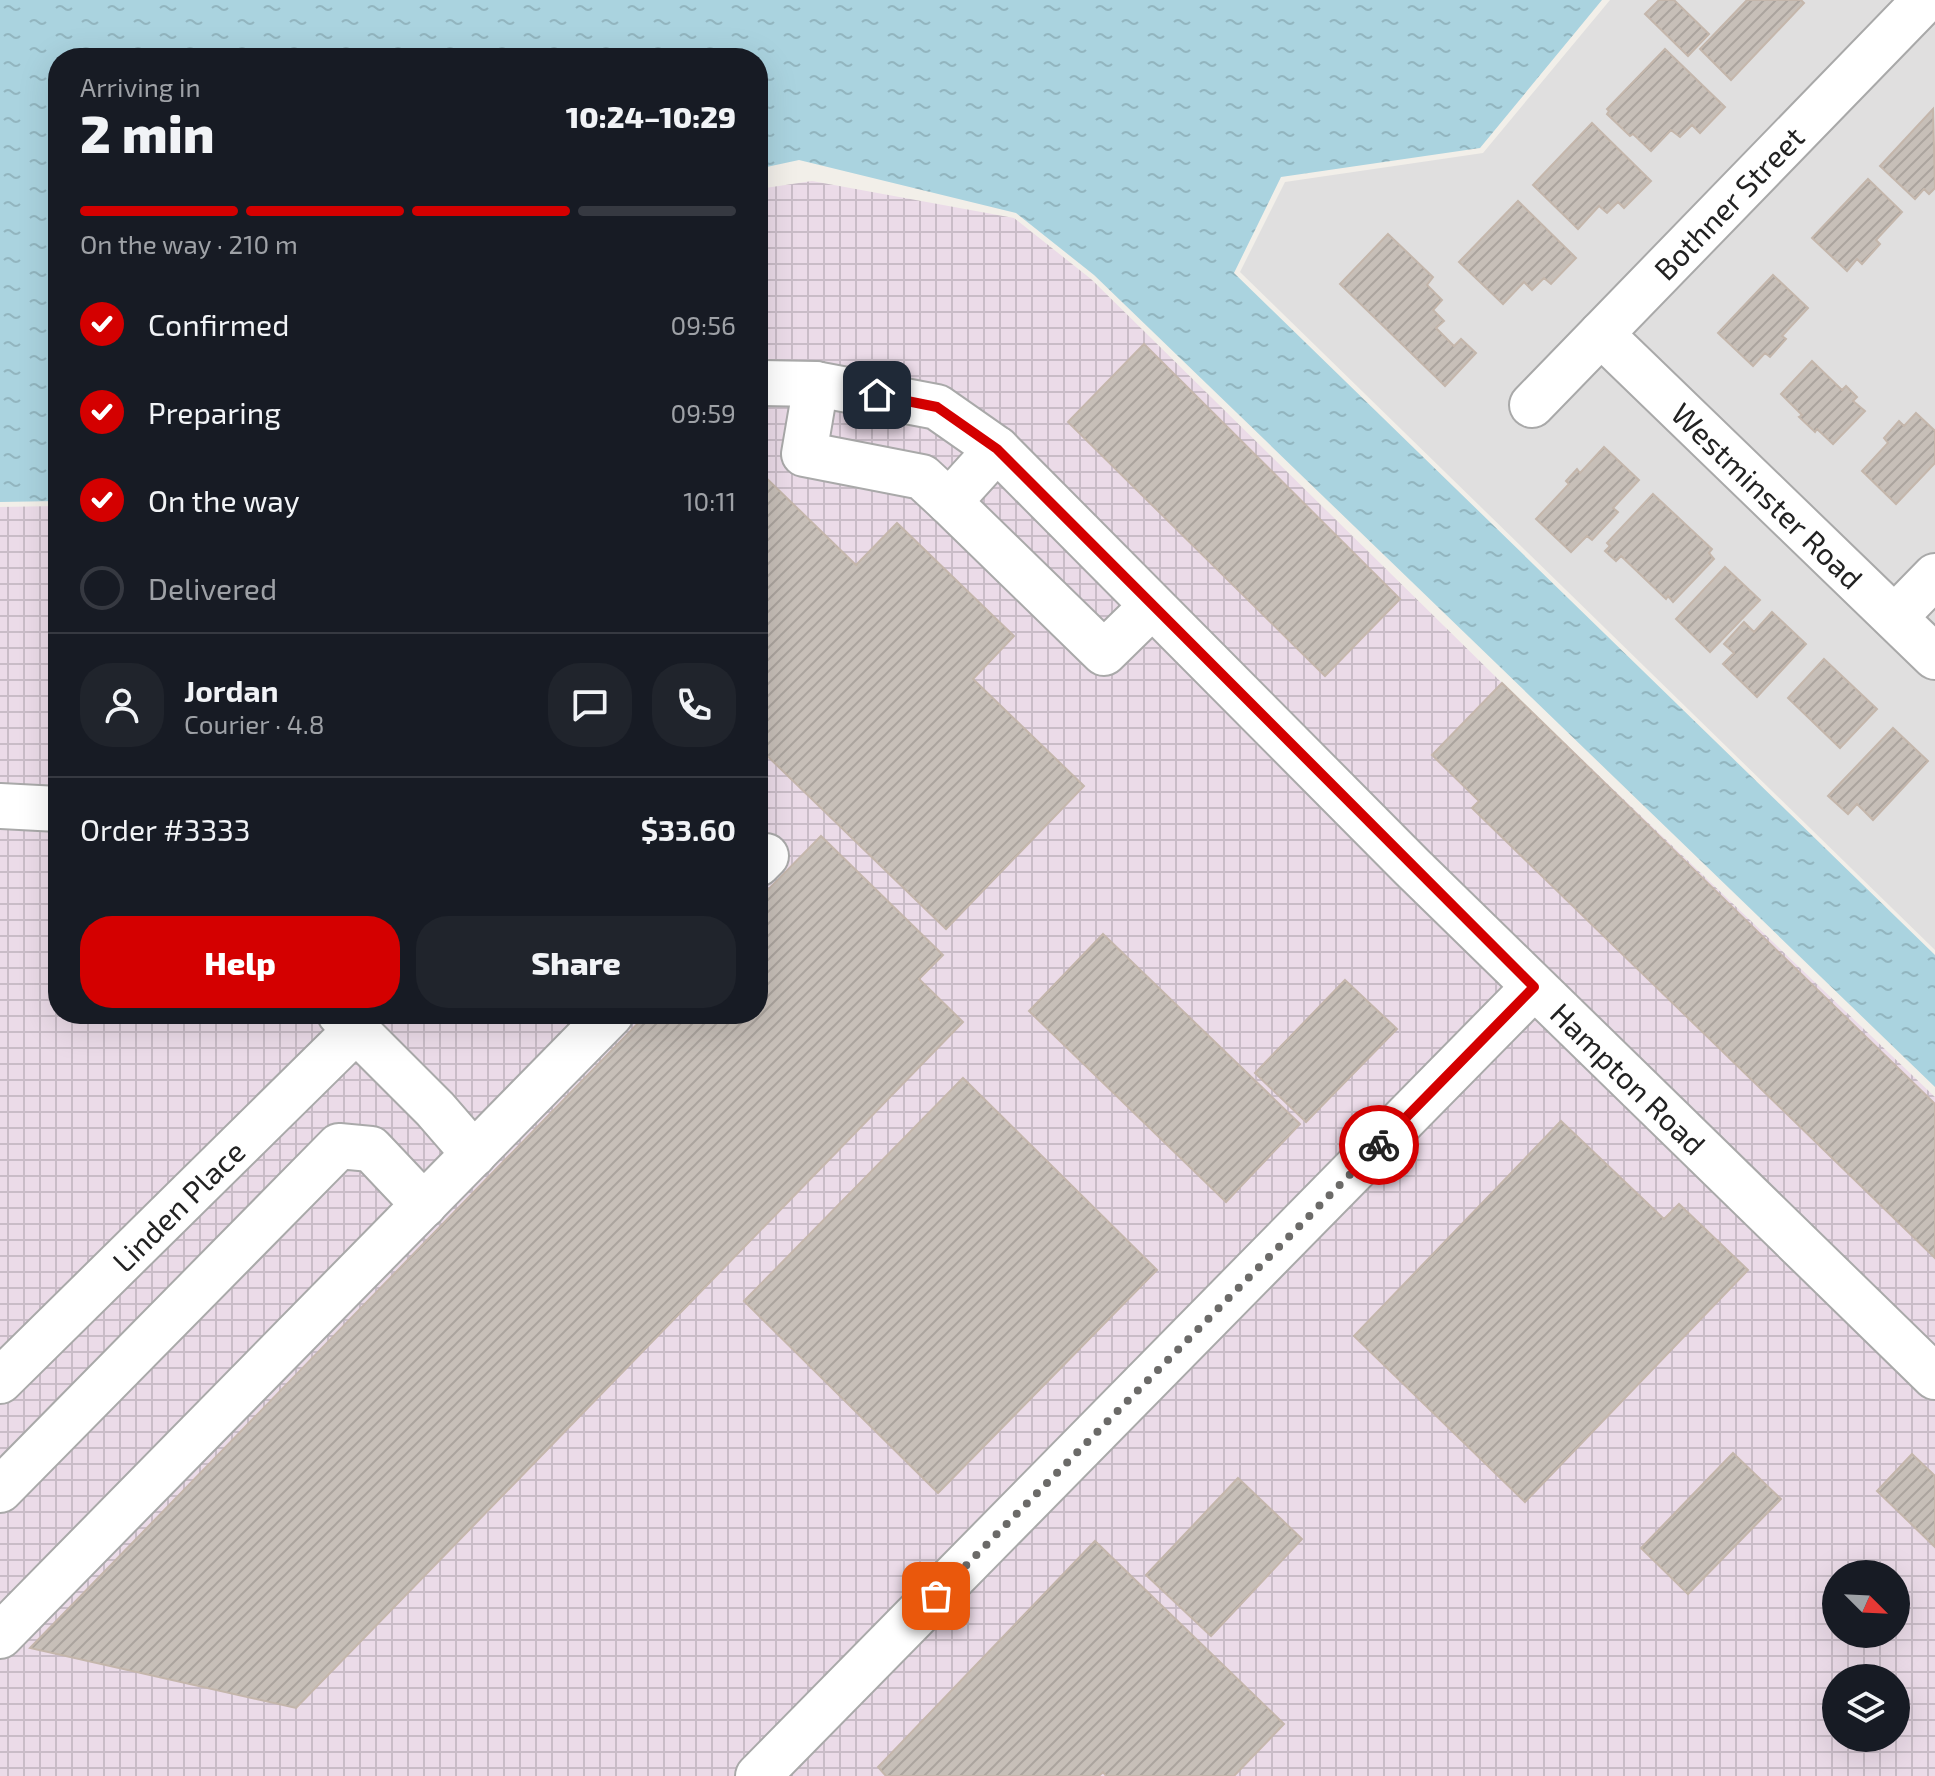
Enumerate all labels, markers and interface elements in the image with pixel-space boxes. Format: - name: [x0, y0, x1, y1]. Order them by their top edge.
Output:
- text: Arriving in: [80, 71, 201, 102]
- text: 10:24–10:29: [566, 98, 736, 134]
- text: 2 min: [80, 101, 215, 163]
- street label: Bothner Street: [1646, 118, 1811, 287]
- text: On the way · 210 m: [80, 228, 298, 259]
- icon: check: [80, 302, 124, 346]
- text: Confirmed: [148, 306, 289, 342]
- text: 09:56: [671, 309, 736, 340]
- pin: [843, 361, 911, 429]
- icon: home: [855, 373, 899, 417]
- icon: check: [80, 390, 124, 434]
- text: Preparing: [148, 394, 281, 430]
- street label: Westminster Road: [1665, 395, 1871, 596]
- text: 09:59: [671, 397, 736, 428]
- icon: check: [80, 478, 124, 522]
- text: On the way: [148, 482, 300, 518]
- text: 10:11: [683, 485, 736, 516]
- text: Delivered: [148, 570, 277, 606]
- button: person: [80, 663, 164, 747]
- button: chat: [548, 663, 632, 747]
- button: phone: [652, 663, 736, 747]
- text: Jordan: [184, 672, 279, 708]
- text: Courier · 4.8: [184, 708, 325, 739]
- text: Order #3333: [80, 811, 250, 847]
- text: $33.60: [641, 811, 736, 847]
- button: Help: [80, 916, 400, 1008]
- button: Share: [416, 916, 736, 1008]
- street label: Hampton Road: [1544, 995, 1713, 1162]
- courier: [1339, 1105, 1419, 1185]
- icon: bike: [1357, 1123, 1401, 1167]
- street label: Linden Place: [104, 1132, 252, 1278]
- north arrow: [1822, 1560, 1910, 1648]
- map controls: [1822, 1560, 1910, 1752]
- pin: [902, 1562, 970, 1630]
- icon: bag: [914, 1574, 958, 1618]
- button: layers: [1822, 1664, 1910, 1752]

